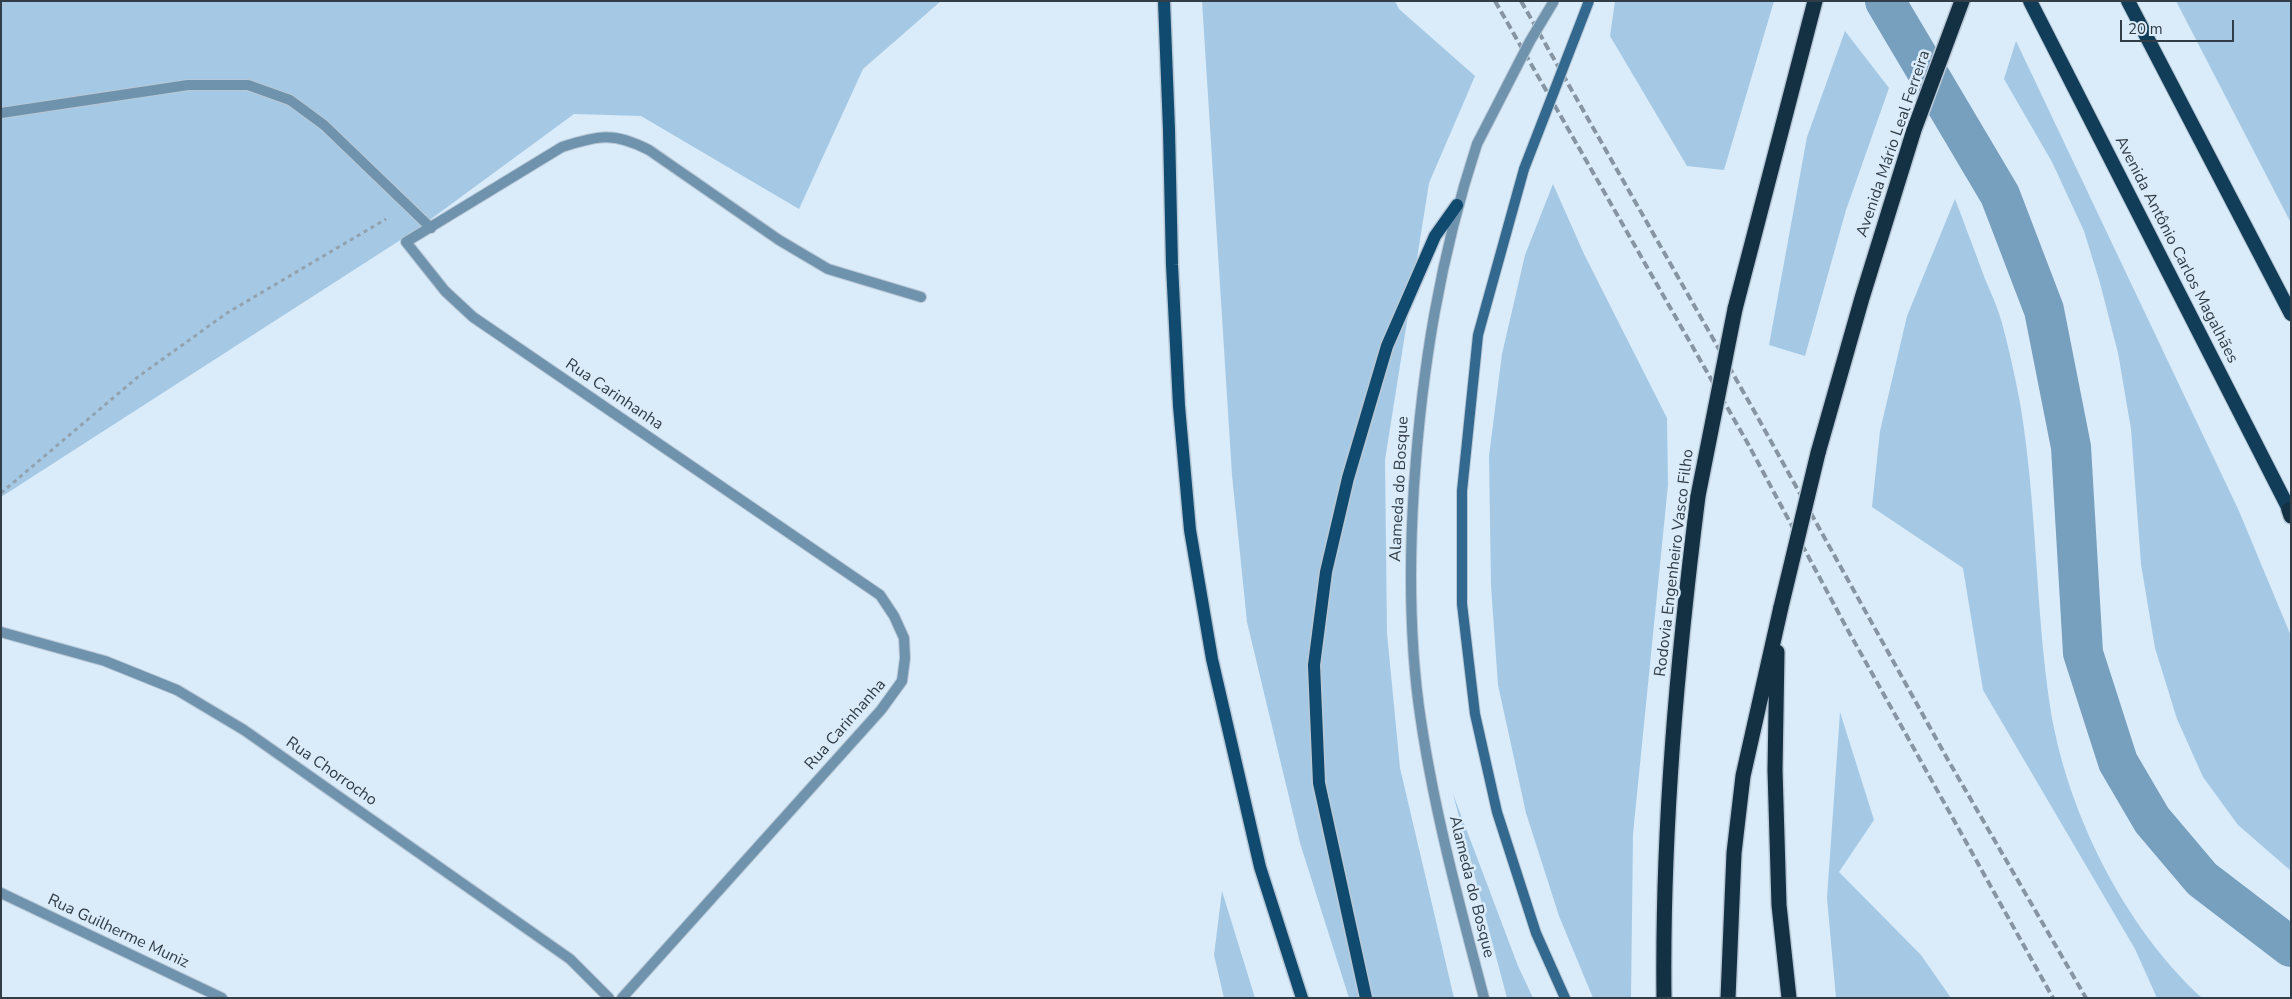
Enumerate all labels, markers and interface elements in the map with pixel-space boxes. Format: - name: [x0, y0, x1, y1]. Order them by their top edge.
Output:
- scale bar: [2122, 10, 2236, 42]
- text: 20 m: [2128, 19, 2163, 39]
- street label: Avenida Mário Leal Ferreira: [1853, 48, 1935, 240]
- street label: Avenida Antônio Carlos Magalhães: [2110, 133, 2242, 367]
- street label: Rua Carinhanha: [561, 355, 667, 435]
- street label: Alameda do Bosque: [1387, 416, 1413, 562]
- street label: Rodovia Engenheiro Vasco Filho: [1652, 448, 1698, 678]
- street label: Rua Carinhanha: [801, 676, 891, 774]
- street label: Rua Chorrocho: [282, 734, 380, 810]
- street label: Alameda do Bosque: [1444, 814, 1498, 960]
- street label: Rua Guilherme Muniz: [44, 891, 192, 973]

